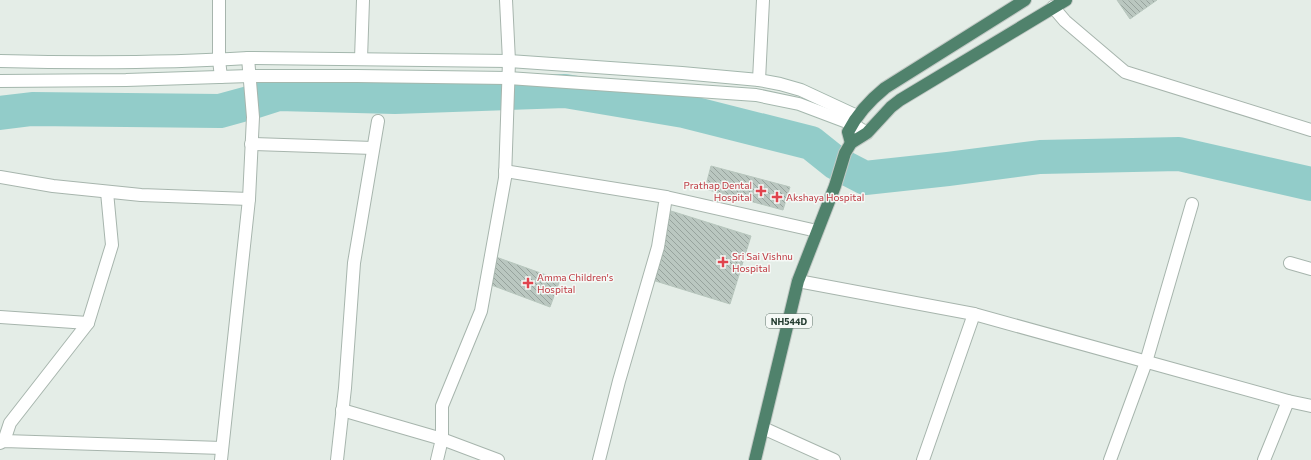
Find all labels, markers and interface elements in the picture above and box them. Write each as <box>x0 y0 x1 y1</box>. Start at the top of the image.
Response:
place label: Prathap Dental Hospital <box>683 179 752 203</box>
marker: Prathap Dental Hospital <box>755 185 767 197</box>
marker: Akshaya Hospital <box>771 191 783 203</box>
place label: Akshaya Hospital <box>786 191 864 203</box>
place label: Sri Sai Vishnu Hospital <box>732 250 793 274</box>
marker: Sri Sai Vishnu Hospital <box>717 256 729 268</box>
place label: Amma Children's Hospital <box>537 271 614 295</box>
marker: Amma Children's Hospital <box>522 277 534 289</box>
road number: NH544D <box>766 314 812 328</box>

